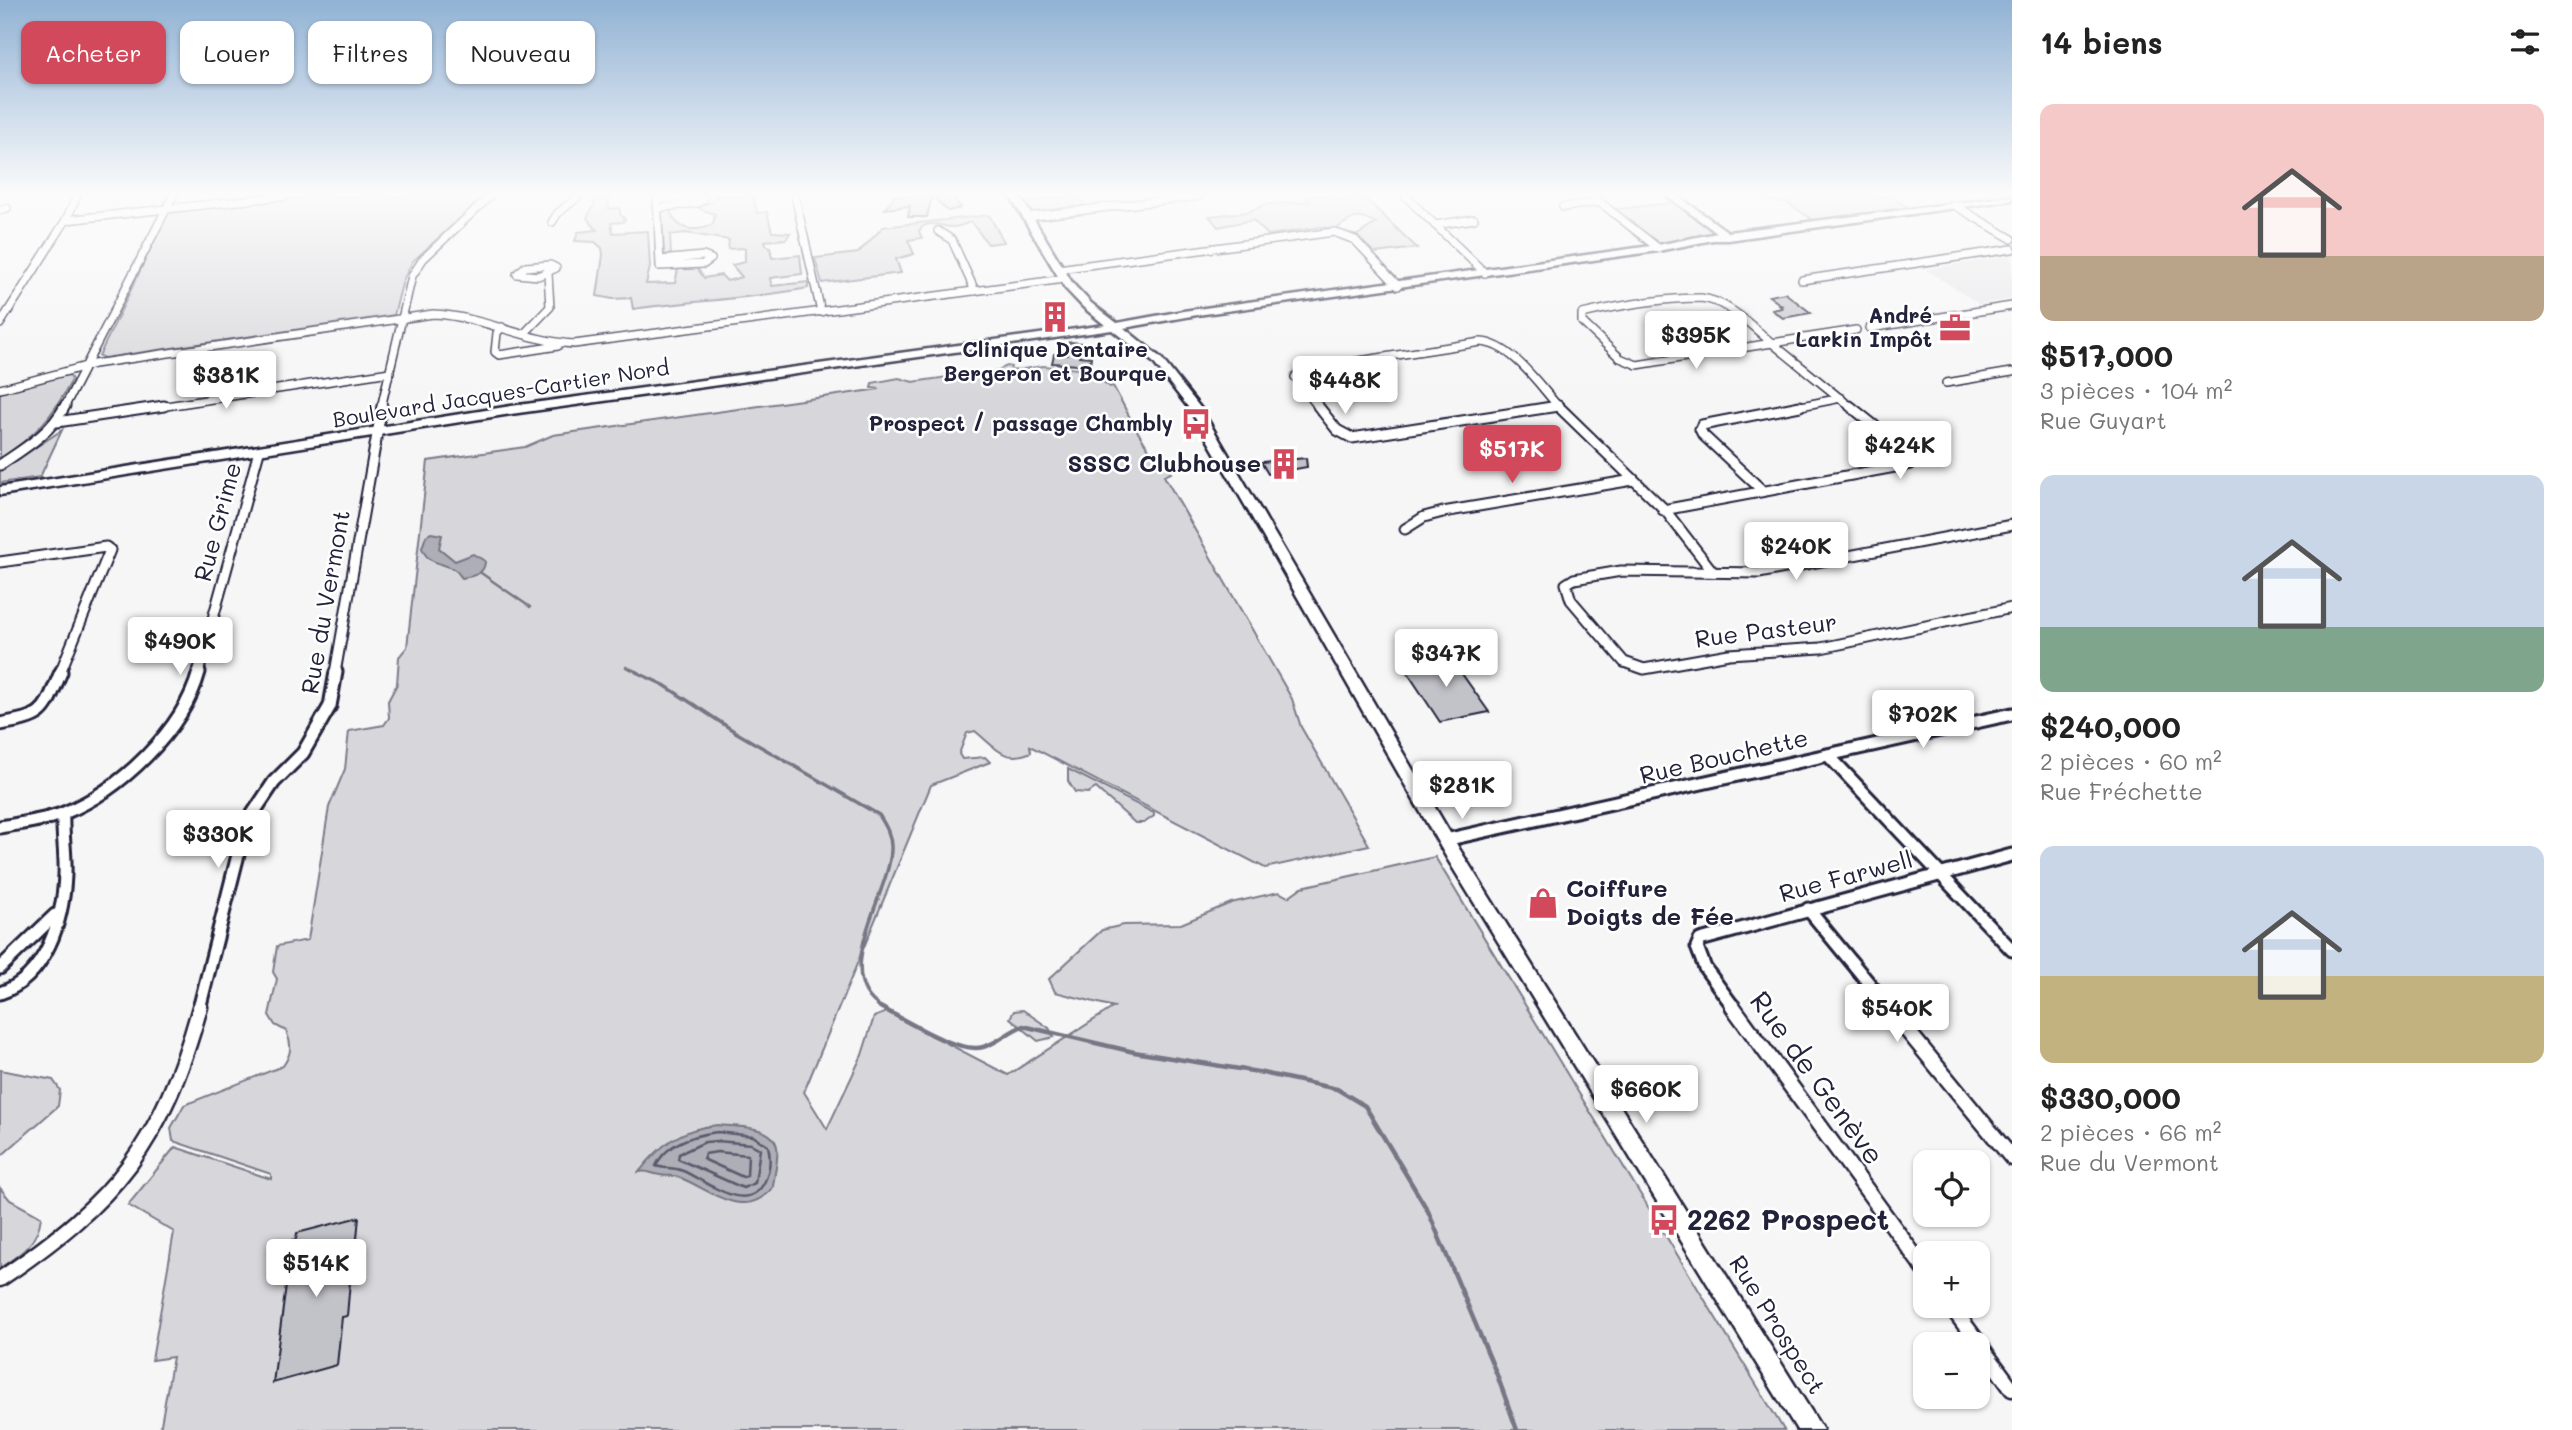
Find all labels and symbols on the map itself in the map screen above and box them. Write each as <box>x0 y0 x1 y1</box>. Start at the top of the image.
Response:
building icon: Clinique Dentaire Bergeron et Bourque <box>1038 300 1072 334</box>
place label: André Larkin Impôt <box>1795 301 1932 352</box>
office icon: André Larkin Impôt <box>1938 311 1972 345</box>
pin: $395K <box>1647 312 1745 371</box>
place label: Clinique Dentaire Bergeron et Bourque <box>943 335 1167 386</box>
pin: $381K <box>177 352 275 411</box>
street label: Boulevard Jacques-Cartier Nord <box>331 353 671 432</box>
pin: $448K <box>1296 356 1394 416</box>
bus stop icon: Prospect / passage Chambly <box>1179 407 1213 441</box>
place label: Prospect / passage Chambly <box>869 409 1173 437</box>
pin: $424K <box>1851 421 1949 481</box>
pin: $517K <box>1463 426 1561 485</box>
place label: SSSC Clubhouse <box>1068 447 1261 478</box>
building icon: SSSC Clubhouse <box>1267 447 1301 481</box>
street label: Rue Grime <box>186 459 247 585</box>
street label: Rue du Vermont <box>293 507 356 696</box>
pin: $240K <box>1747 522 1845 582</box>
street label: Rue Pasteur <box>1693 605 1839 654</box>
pin: $490K <box>131 618 229 677</box>
pin: $347K <box>1397 630 1495 689</box>
pin: $702K <box>1874 690 1972 750</box>
street label: Rue Bouchette <box>1636 721 1811 790</box>
pin: $281K <box>1413 762 1511 821</box>
pin: $330K <box>169 810 267 870</box>
street label: Rue Farwell <box>1775 843 1916 908</box>
place label: Coiffure Doigts de Fée <box>1566 872 1734 931</box>
shop icon: Coiffure Doigts de Fée <box>1526 886 1560 920</box>
street label: Rue de Genève <box>1743 984 1893 1171</box>
pin: $540K <box>1848 984 1946 1044</box>
pin: $660K <box>1597 1066 1695 1125</box>
place label: 2262 Prospect <box>1687 1201 1889 1237</box>
bus stop icon: 2262 Prospect <box>1647 1203 1681 1237</box>
pin: $514K <box>267 1240 365 1299</box>
street label: Rue Prospect <box>1723 1249 1833 1399</box>

